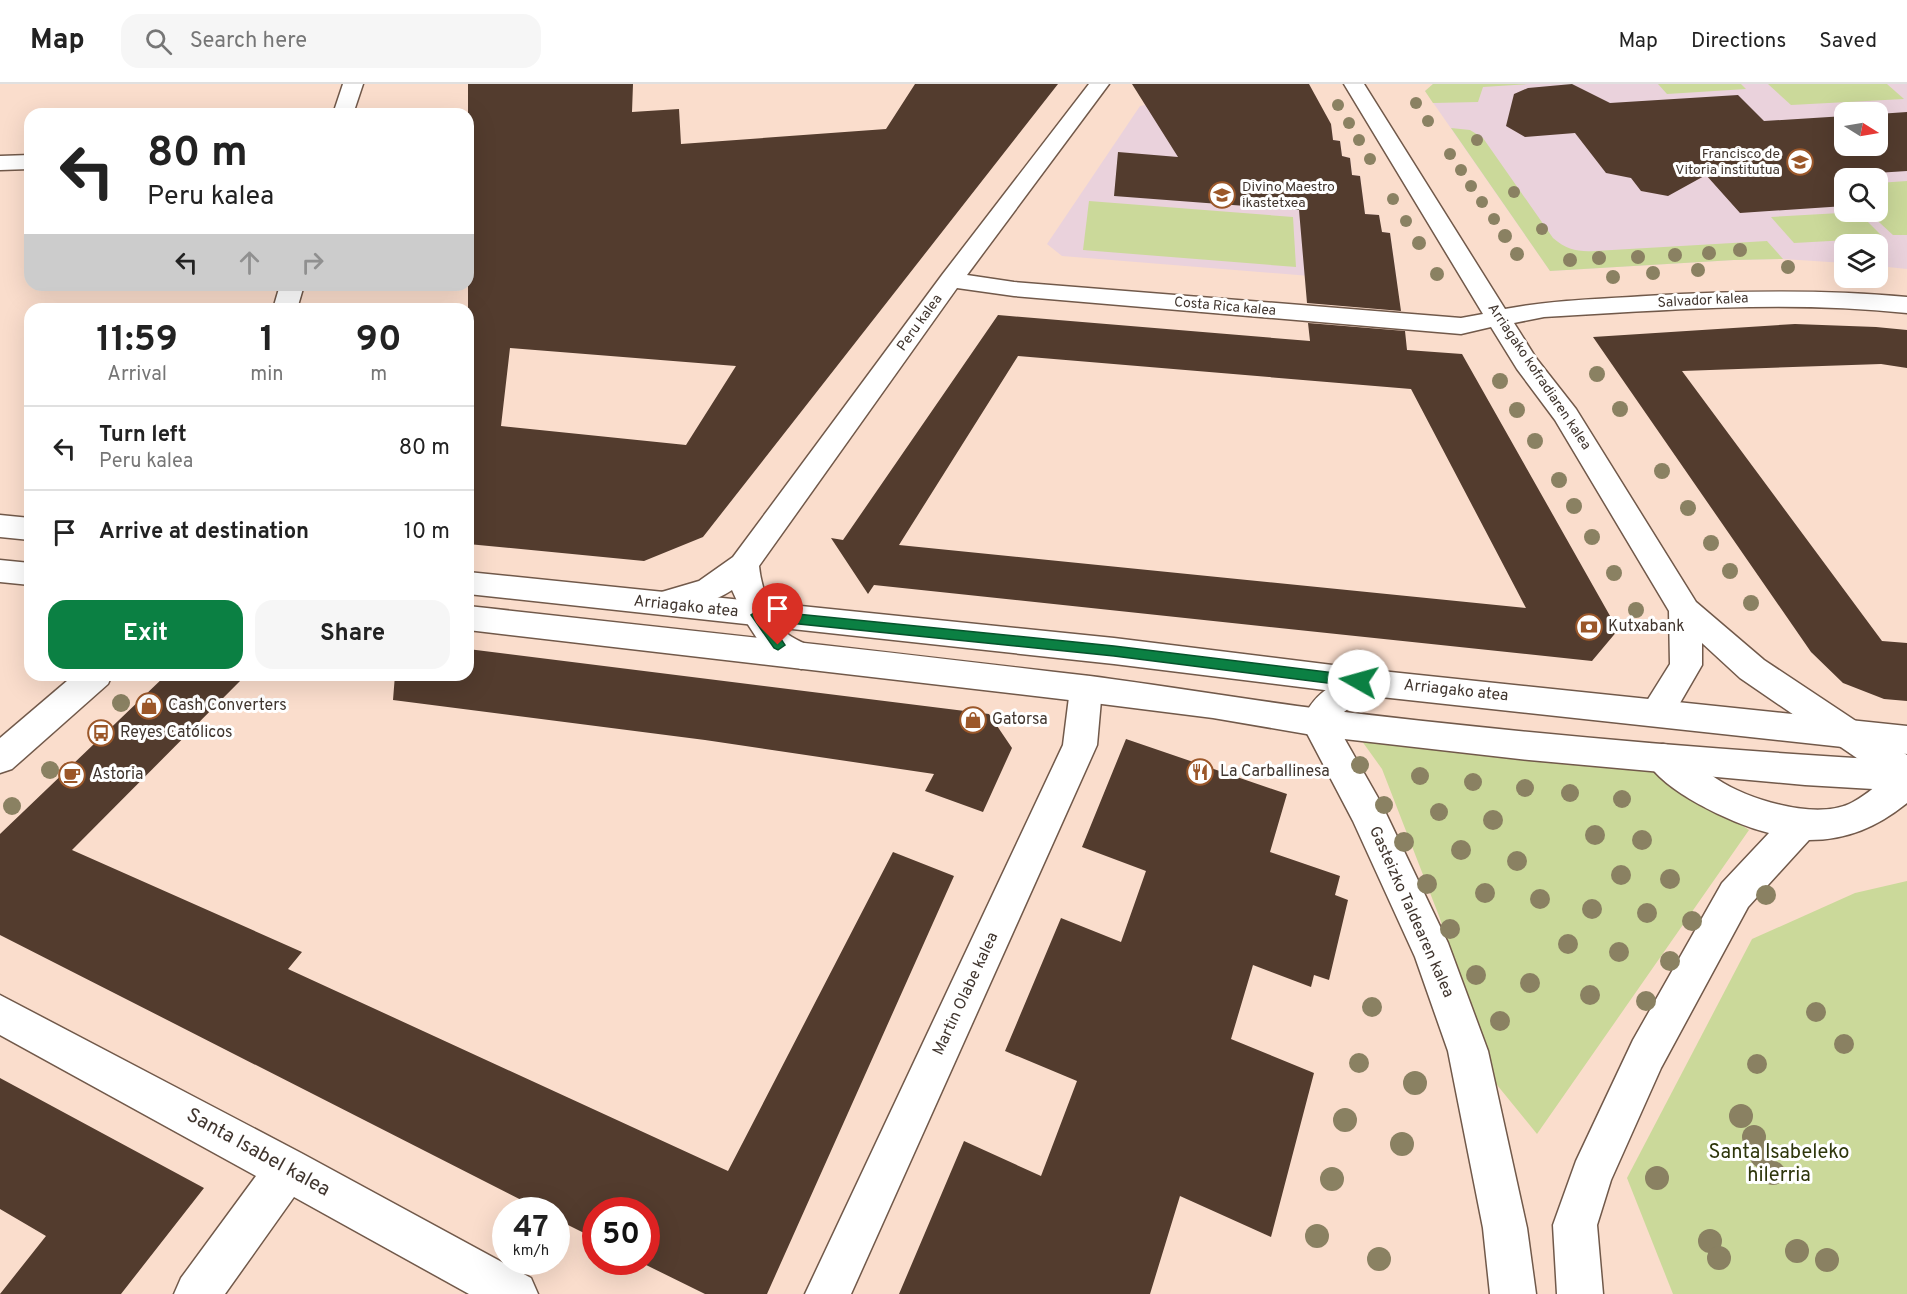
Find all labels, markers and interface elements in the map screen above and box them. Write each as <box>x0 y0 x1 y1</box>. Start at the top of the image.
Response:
search box <box>121 14 541 68</box>
text: Map <box>30 23 85 59</box>
icon: search <box>142 25 175 58</box>
text: Search here <box>190 28 307 55</box>
text: Map <box>1618 28 1658 55</box>
text: Directions <box>1691 28 1786 55</box>
text: Saved <box>1819 28 1877 55</box>
north arrow <box>1834 102 1888 156</box>
map controls <box>1834 102 1888 288</box>
text: 80 m <box>147 128 248 181</box>
icon: left <box>48 132 126 210</box>
place label: Francisco de Vitoria institutua <box>1675 146 1780 179</box>
school or university icon: Francisco de Vitoria institutua <box>1785 147 1815 177</box>
button: search <box>1834 168 1888 222</box>
place label: Divino Maestro ikastetxea <box>1242 179 1335 212</box>
text: Peru kalea <box>147 180 274 214</box>
school or university icon: Divino Maestro ikastetxea <box>1207 180 1237 210</box>
button: layers <box>1834 234 1888 288</box>
icon: left <box>170 246 203 279</box>
icon: ahead <box>233 246 266 279</box>
icon: right <box>296 246 329 279</box>
street label: Salvador kalea <box>1657 290 1749 312</box>
street label: Peru kalea <box>894 291 946 355</box>
street label: Costa Rica kalea <box>1173 294 1277 320</box>
street label: Arriagako kofradiaren kalea <box>1484 301 1594 453</box>
text: 11:59 <box>96 318 178 364</box>
text: 1 <box>260 318 274 364</box>
text: 90 <box>356 318 402 364</box>
text: Arrival <box>107 362 167 388</box>
text: min <box>250 362 284 388</box>
text: m <box>370 362 387 388</box>
text: Turn left <box>99 422 187 449</box>
icon: left <box>48 432 81 465</box>
text: 80 m <box>399 435 450 462</box>
text: Peru kalea <box>99 449 193 475</box>
icon: arrive <box>48 516 81 549</box>
text: Arrive at destination <box>99 519 309 546</box>
text: 10 m <box>404 519 450 546</box>
pin <box>752 583 803 645</box>
street label: Arriagako atea <box>633 592 739 622</box>
icon: arrive <box>761 592 794 625</box>
button: Exit <box>48 600 243 669</box>
button: Share <box>255 600 450 669</box>
bank icon: Kutxabank <box>1574 612 1604 642</box>
place label: Kutxabank <box>1608 617 1685 637</box>
position arrow <box>1327 649 1391 713</box>
street label: Arriagako atea <box>1403 676 1509 706</box>
shop icon: Cash Converters <box>134 691 164 721</box>
place label: Cash Converters <box>168 696 287 716</box>
shop icon: Gatorsa <box>958 705 988 735</box>
place label: Gatorsa <box>992 710 1048 730</box>
bus stop icon: Reyes Católicos <box>86 718 116 748</box>
place label: Reyes Católicos <box>120 723 233 743</box>
restaurant icon: La Carballinesa <box>1185 757 1215 787</box>
cafe icon: Astoria <box>57 760 87 790</box>
place label: La Carballinesa <box>1220 762 1330 782</box>
place label: Astoria <box>92 765 144 785</box>
street label: Gasteizko Taldearen kalea <box>1364 823 1458 1001</box>
street label: Martin Olabe kalea <box>929 929 1003 1059</box>
street label: Santa Isabel kalea <box>181 1103 335 1203</box>
park label: Santa Isabeleko hilerria <box>1709 1140 1849 1189</box>
speed limit sign: 50 <box>582 1197 660 1275</box>
text: 47 <box>513 1210 549 1247</box>
text: km/h <box>513 1242 549 1261</box>

